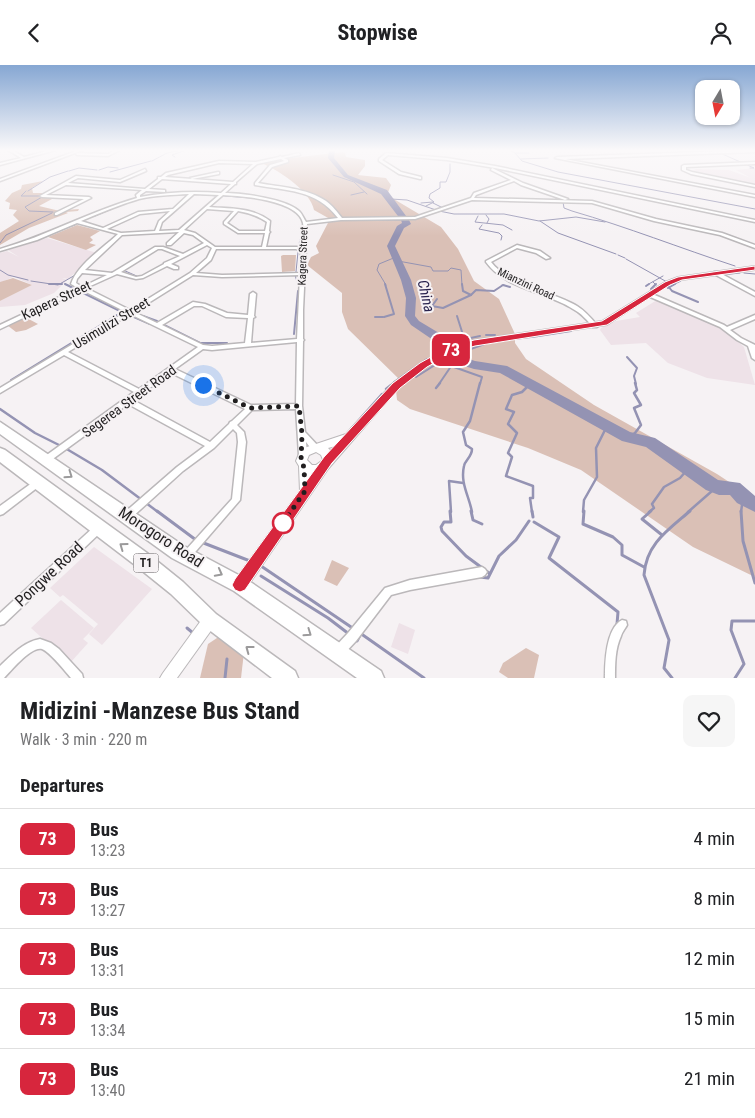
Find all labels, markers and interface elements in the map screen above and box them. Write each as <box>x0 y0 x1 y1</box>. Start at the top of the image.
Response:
icon: back <box>20 19 48 47</box>
icon: person <box>707 19 735 47</box>
text: Stopwise <box>337 20 418 45</box>
north arrow <box>695 80 740 125</box>
map controls <box>695 80 740 125</box>
street label: Kagera Street <box>295 227 311 285</box>
street label: Mianzini Road <box>495 265 557 303</box>
street label: Kapera Street <box>19 277 93 323</box>
water label: China <box>414 278 438 314</box>
street label: Usimulizi Street <box>70 294 152 352</box>
line badge: 73 <box>428 334 474 366</box>
text: 73 <box>442 339 460 360</box>
street label: Segerea Street Road <box>79 362 179 440</box>
your location <box>191 373 216 398</box>
one-way arrow <box>63 469 72 478</box>
street label: Morogoro Road <box>115 503 207 571</box>
unlabelled marker <box>272 512 294 534</box>
street label: Pongwe Road <box>11 538 87 610</box>
one-way arrow <box>119 543 129 552</box>
road number: T1 <box>134 553 158 573</box>
one-way arrow <box>213 567 222 577</box>
one-way arrow <box>303 627 312 636</box>
one-way arrow <box>245 646 255 655</box>
button: heart <box>683 695 735 747</box>
text: Midizini -Manzese Bus Stand <box>20 697 300 725</box>
text: Walk · 3 min · 220 m <box>20 730 147 749</box>
text: Departures <box>20 774 104 797</box>
text: Bus <box>90 818 119 841</box>
text: 4 min <box>693 827 735 850</box>
text: 73 <box>38 828 57 849</box>
text: 13:23 <box>90 841 125 860</box>
text: Bus <box>90 878 119 901</box>
text: 8 min <box>693 887 735 910</box>
text: 73 <box>38 888 57 909</box>
text: 13:27 <box>90 901 125 920</box>
text: Bus <box>90 938 119 961</box>
text: 12 min <box>684 947 735 970</box>
text: 73 <box>38 948 57 969</box>
text: 13:31 <box>90 961 125 980</box>
text: Bus <box>90 998 119 1021</box>
text: 15 min <box>684 1007 735 1030</box>
text: 73 <box>38 1008 57 1029</box>
text: 13:34 <box>90 1021 125 1040</box>
text: Bus <box>90 1058 119 1081</box>
text: 21 min <box>684 1067 735 1090</box>
text: 73 <box>38 1068 57 1089</box>
text: 13:40 <box>90 1081 125 1100</box>

